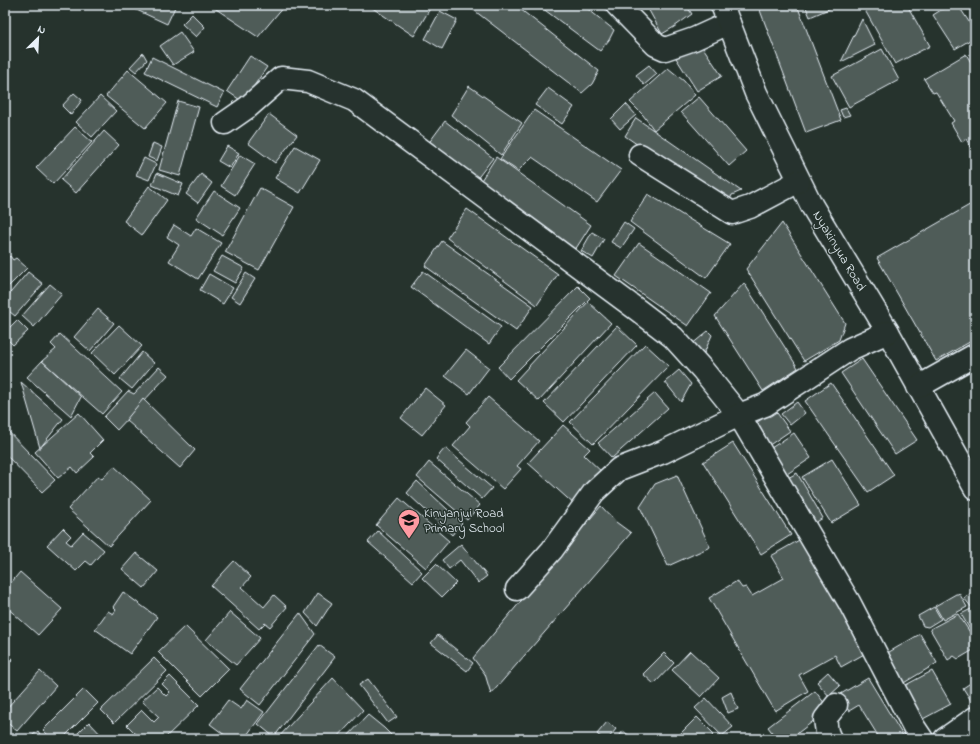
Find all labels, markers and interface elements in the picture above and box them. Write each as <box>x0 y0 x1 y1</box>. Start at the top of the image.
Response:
north arrow <box>18 18 58 58</box>
text: N <box>35 21 48 39</box>
street label: Nyakinyua Road <box>807 207 871 296</box>
place label: Kinyanjui Road Primary School <box>424 504 504 539</box>
school or university icon: Kinyanjui Road Primary School <box>396 507 422 540</box>

